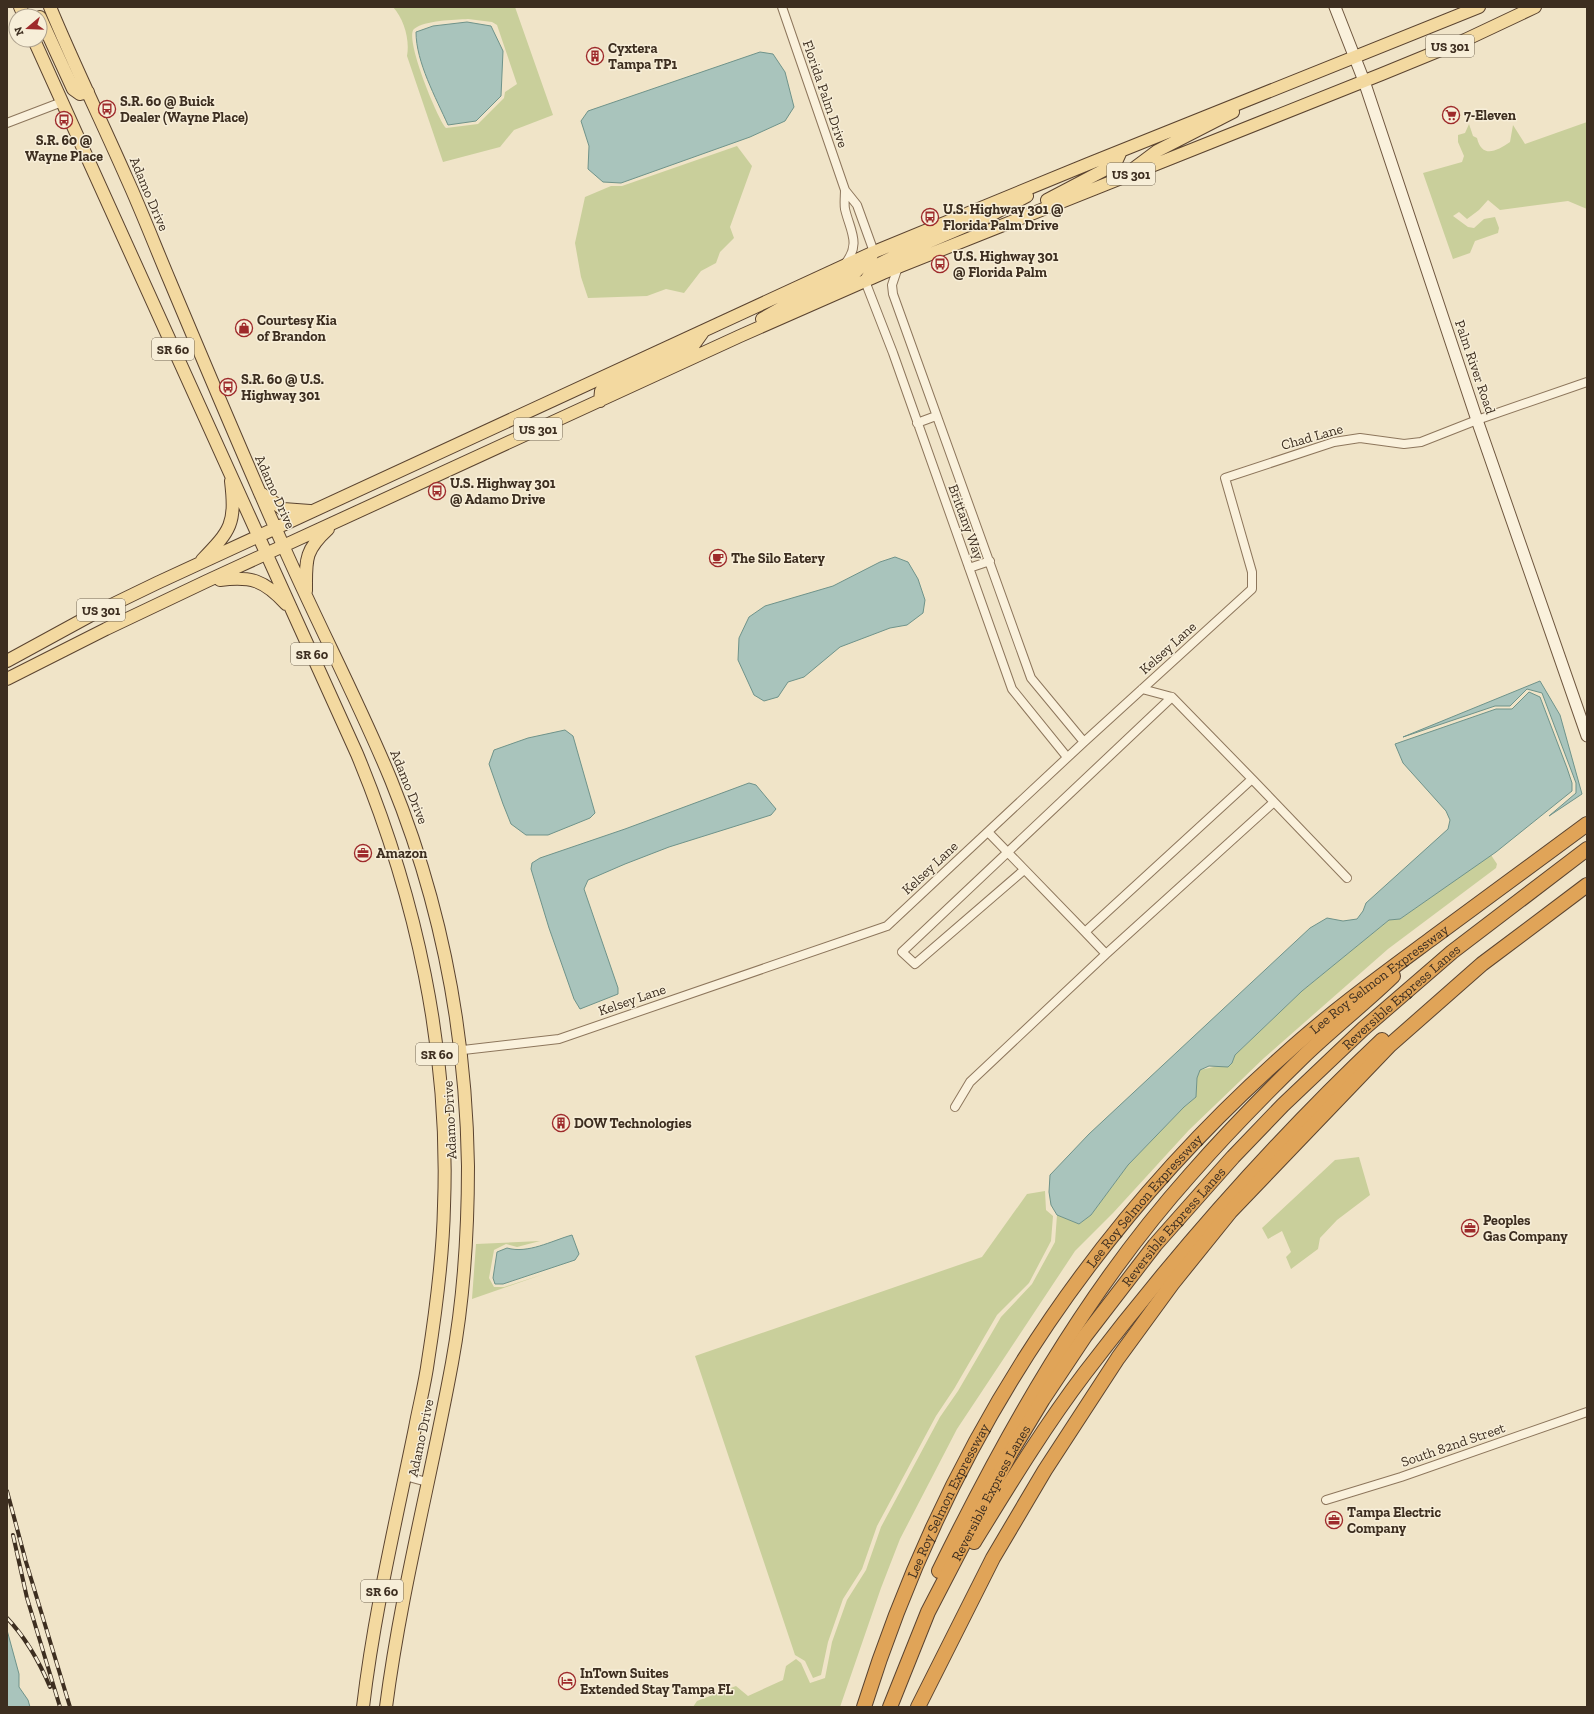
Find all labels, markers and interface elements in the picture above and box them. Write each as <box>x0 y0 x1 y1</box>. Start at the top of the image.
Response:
north arrow <box>8 8 48 48</box>
text: N <box>11 24 27 37</box>
road number: US 301 <box>1426 35 1474 57</box>
street label: Florida Palm Drive <box>799 38 852 150</box>
place label: Cyxtera Tampa TP1 <box>608 40 677 73</box>
building icon: Cyxtera Tampa TP1 <box>585 46 605 66</box>
place label: S.R. 60 @ Buick Dealer (Wayne Place) <box>120 93 248 126</box>
bus stop icon: S.R. 60 @ Buick Dealer (Wayne Place) <box>97 99 117 119</box>
supermarket icon: 7-Eleven <box>1441 105 1461 125</box>
place label: 7-Eleven <box>1464 107 1517 124</box>
bus stop icon: S.R. 60 @ Wayne Place <box>54 110 74 130</box>
place label: S.R. 60 @ Wayne Place <box>25 132 103 165</box>
street label: Adamo Drive <box>126 154 172 234</box>
road number: US 301 <box>1107 163 1155 185</box>
place label: U.S. Highway 301 @ Florida Palm Drive <box>943 201 1064 234</box>
bus stop icon: U.S. Highway 301 @ Florida Palm Drive <box>920 207 940 227</box>
place label: U.S. Highway 301 @ Florida Palm <box>953 248 1059 281</box>
bus stop icon: U.S. Highway 301 @ Florida Palm <box>930 254 950 274</box>
place label: Courtesy Kia of Brandon <box>257 312 337 345</box>
shop icon: Courtesy Kia of Brandon <box>234 318 254 338</box>
street label: Palm River Road <box>1451 318 1499 417</box>
road number: SR 60 <box>152 338 194 360</box>
place label: S.R. 60 @ U.S. Highway 301 <box>241 371 324 404</box>
bus stop icon: S.R. 60 @ U.S. Highway 301 <box>218 377 238 397</box>
road number: US 301 <box>514 418 562 440</box>
street label: Chad Lane <box>1279 420 1345 454</box>
street label: Adamo Drive <box>251 453 299 532</box>
place label: U.S. Highway 301 @ Adamo Drive <box>450 475 556 508</box>
bus stop icon: U.S. Highway 301 @ Adamo Drive <box>427 481 447 501</box>
street label: Brittany Way <box>945 482 988 563</box>
cafe icon: The Silo Eatery <box>708 548 728 568</box>
place label: The Silo Eatery <box>731 550 825 567</box>
road number: US 301 <box>77 599 125 621</box>
street label: Kelsey Lane <box>1136 618 1200 678</box>
road number: SR 60 <box>291 643 333 665</box>
street label: Adamo Drive <box>386 747 432 827</box>
street label: Kelsey Lane <box>898 837 962 898</box>
office icon: Amazon <box>353 843 373 863</box>
place label: Amazon <box>376 845 428 862</box>
street label: Lee Roy Selmon Expressway <box>1306 920 1452 1037</box>
street label: Reversible Express Lanes <box>1338 940 1464 1053</box>
street label: Kelsey Lane <box>596 980 668 1020</box>
road number: SR 60 <box>416 1043 458 1065</box>
street label: Adamo Drive <box>439 1080 461 1160</box>
building icon: DOW Technologies <box>551 1113 571 1133</box>
place label: DOW Technologies <box>574 1115 692 1132</box>
street label: Lee Roy Selmon Expressway <box>1083 1130 1206 1271</box>
street label: Reversible Express Lanes <box>1118 1163 1229 1290</box>
place label: Peoples Gas Company <box>1483 1212 1568 1245</box>
office icon: Peoples Gas Company <box>1460 1218 1480 1238</box>
street label: Adamo Drive <box>404 1397 438 1478</box>
street label: South 82nd Street <box>1399 1419 1508 1471</box>
street label: Lee Roy Selmon Expressway <box>903 1420 993 1581</box>
street label: Reversible Express Lanes <box>948 1422 1034 1564</box>
place label: Tampa Electric Company <box>1347 1504 1442 1537</box>
office icon: Tampa Electric Company <box>1324 1510 1344 1530</box>
road number: SR 60 <box>361 1580 403 1602</box>
place label: InTown Suites Extended Stay Tampa FL <box>580 1665 734 1698</box>
hotel icon: InTown Suites Extended Stay Tampa FL <box>557 1671 577 1691</box>

